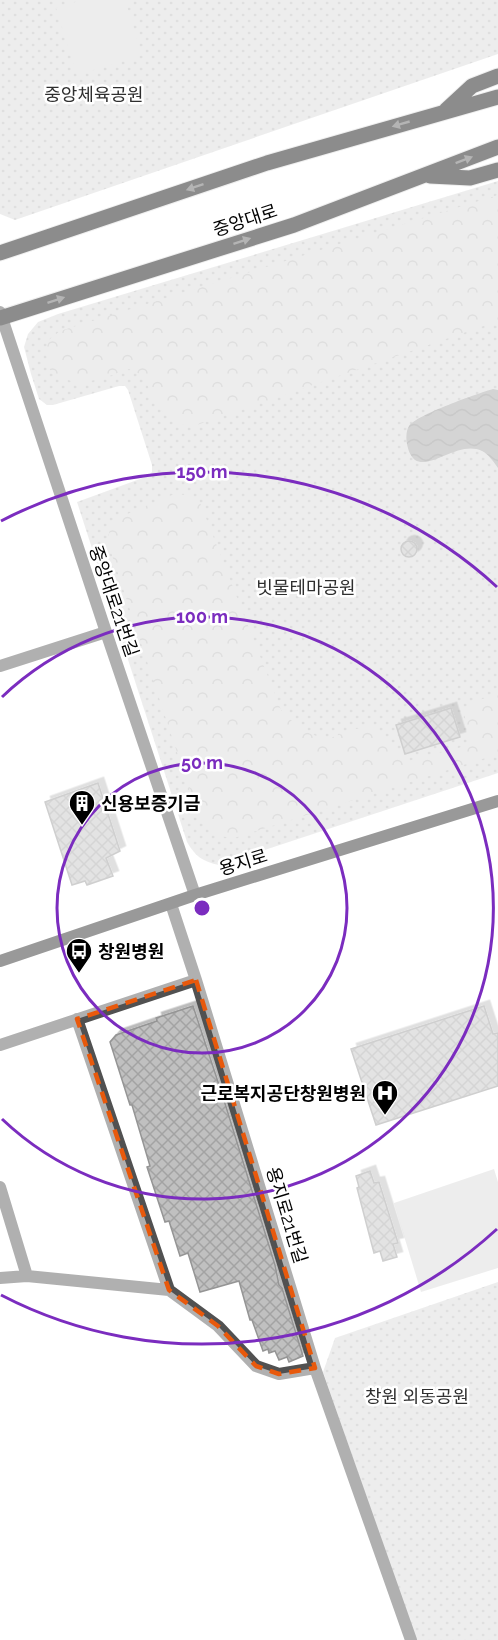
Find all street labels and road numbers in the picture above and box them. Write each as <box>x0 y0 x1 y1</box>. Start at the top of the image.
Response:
street label: 중앙대로 <box>210 200 280 240</box>
street label: 중앙대로21번길 <box>85 543 143 659</box>
street label: 용지로 <box>216 845 270 879</box>
street label: 용지로21번길 <box>262 1164 312 1266</box>

